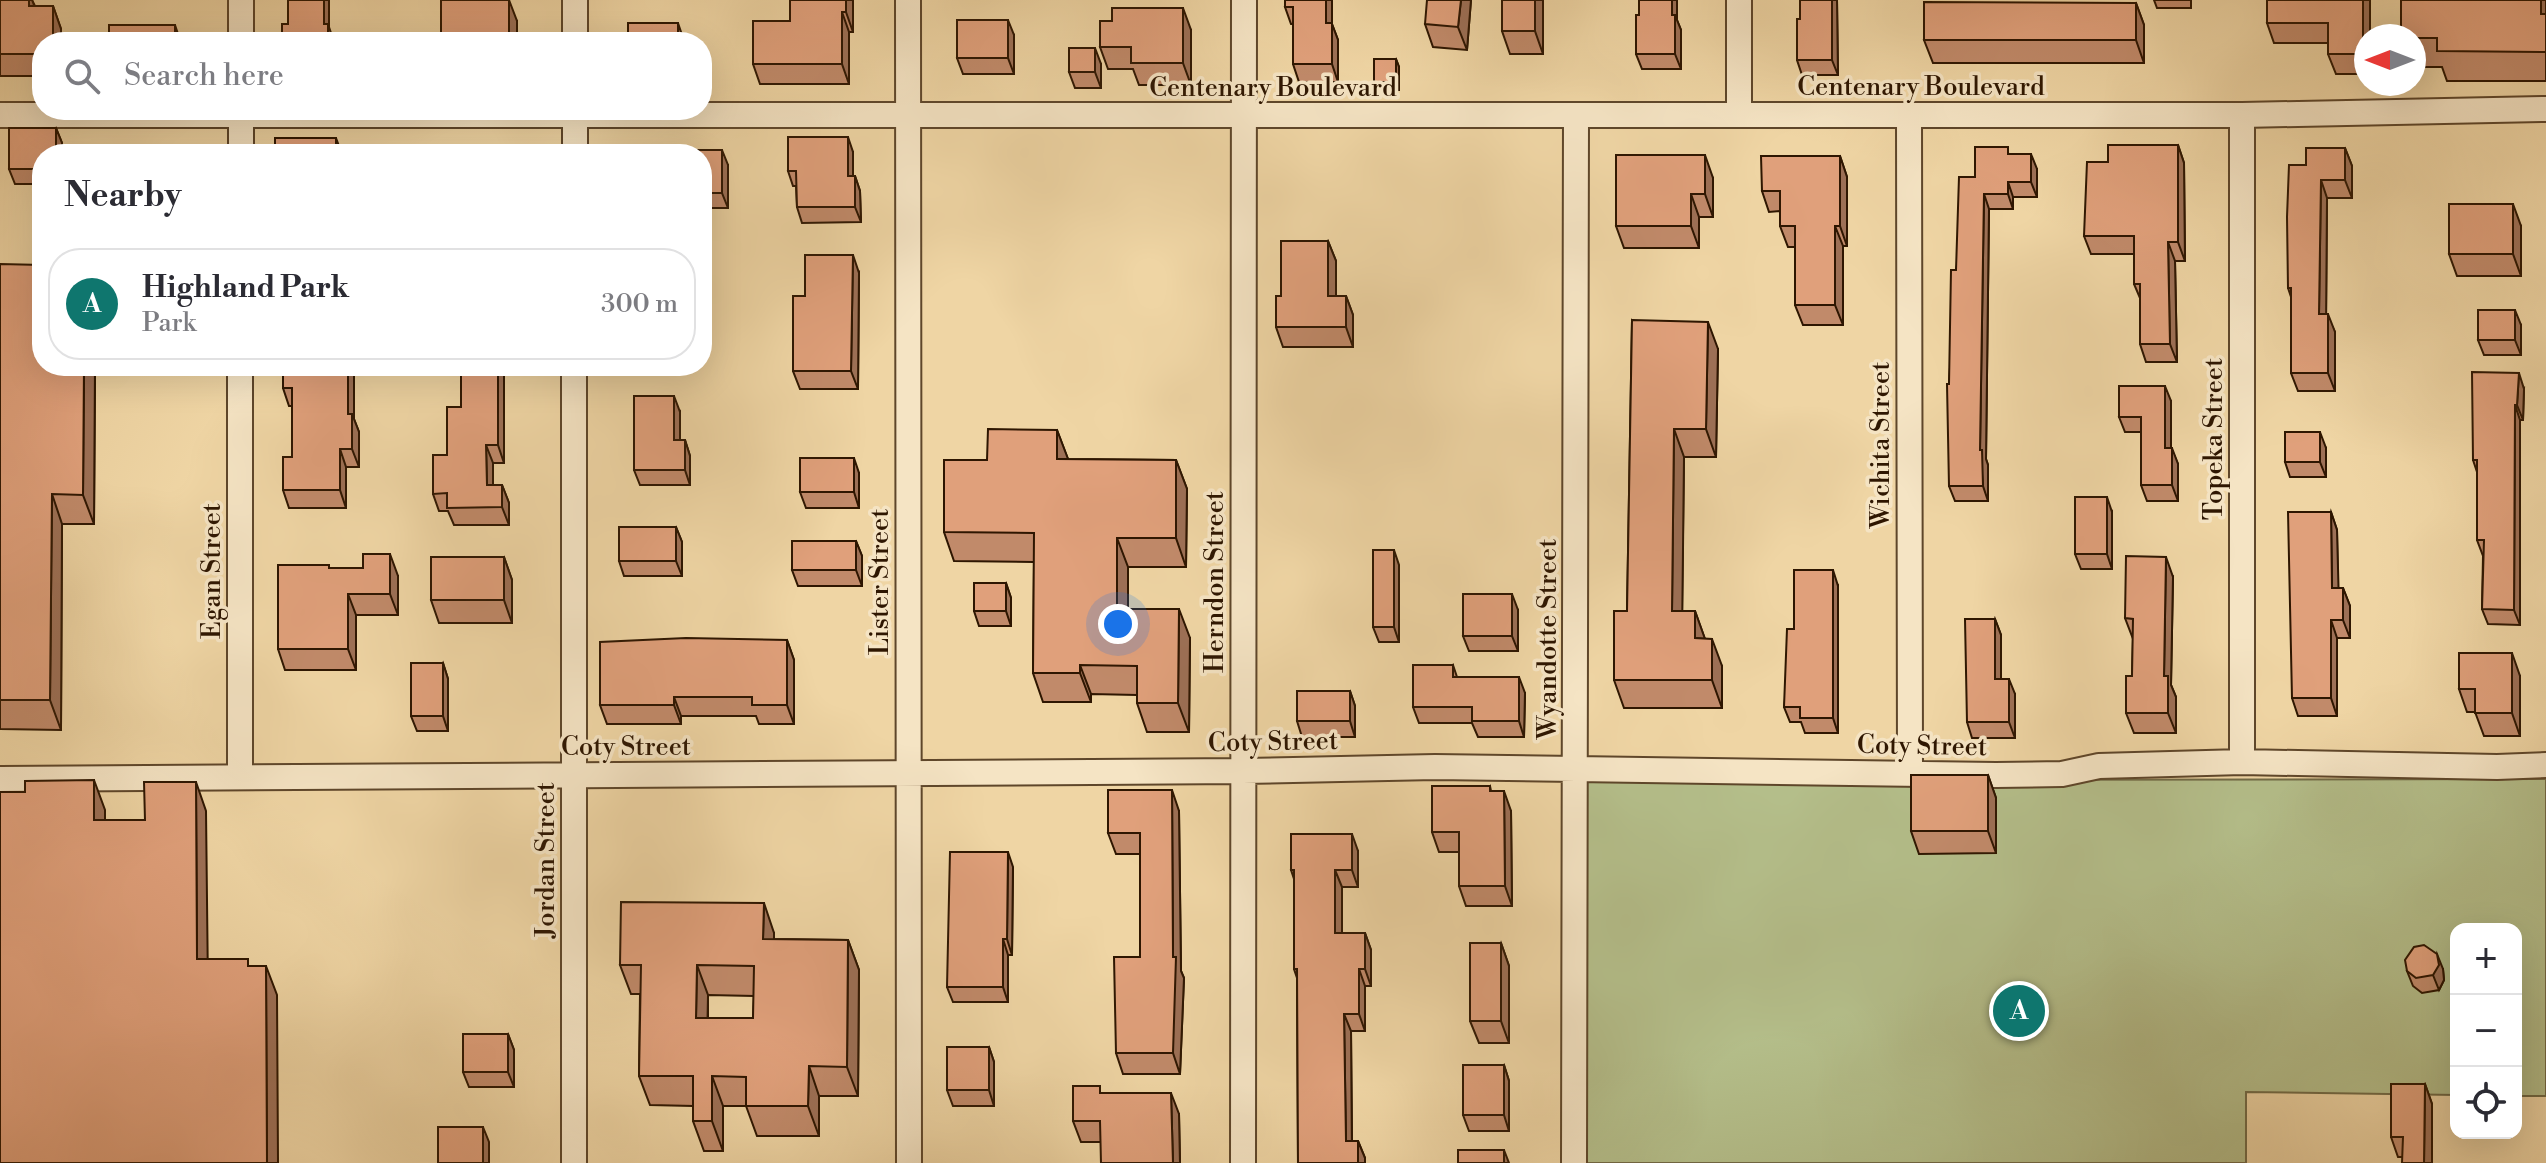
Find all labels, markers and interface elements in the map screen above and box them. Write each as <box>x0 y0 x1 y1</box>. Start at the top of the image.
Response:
north arrow <box>2354 24 2426 96</box>
search box <box>32 32 712 120</box>
icon: search <box>60 54 104 98</box>
text: Search here <box>124 57 284 95</box>
street label: Centenary Boulevard <box>1797 71 2045 103</box>
street label: Centenary Boulevard <box>1149 72 1397 104</box>
text: Nearby <box>64 175 182 217</box>
text: Highland Park <box>142 269 349 307</box>
text: A <box>83 288 101 320</box>
text: 300 m <box>601 288 678 320</box>
text: Park <box>142 307 196 339</box>
street label: Topeka Street <box>2198 358 2230 520</box>
street label: Wichita Street <box>1865 362 1897 529</box>
street label: Herndon Street <box>1199 491 1231 673</box>
street label: Egan Street <box>196 503 228 639</box>
street label: Lister Street <box>864 509 896 655</box>
street label: Wyandotte Street <box>1532 539 1564 740</box>
your location <box>1098 604 1138 644</box>
street label: Coty Street <box>1208 725 1338 759</box>
street label: Coty Street <box>1857 729 1987 763</box>
street label: Coty Street <box>561 731 691 763</box>
street label: Jordan Street <box>530 782 562 939</box>
map controls <box>2450 923 2522 1139</box>
button: + <box>2450 923 2522 995</box>
pin: A <box>1993 981 2045 1041</box>
button: − <box>2450 995 2522 1067</box>
button: locate <box>2450 1067 2522 1139</box>

